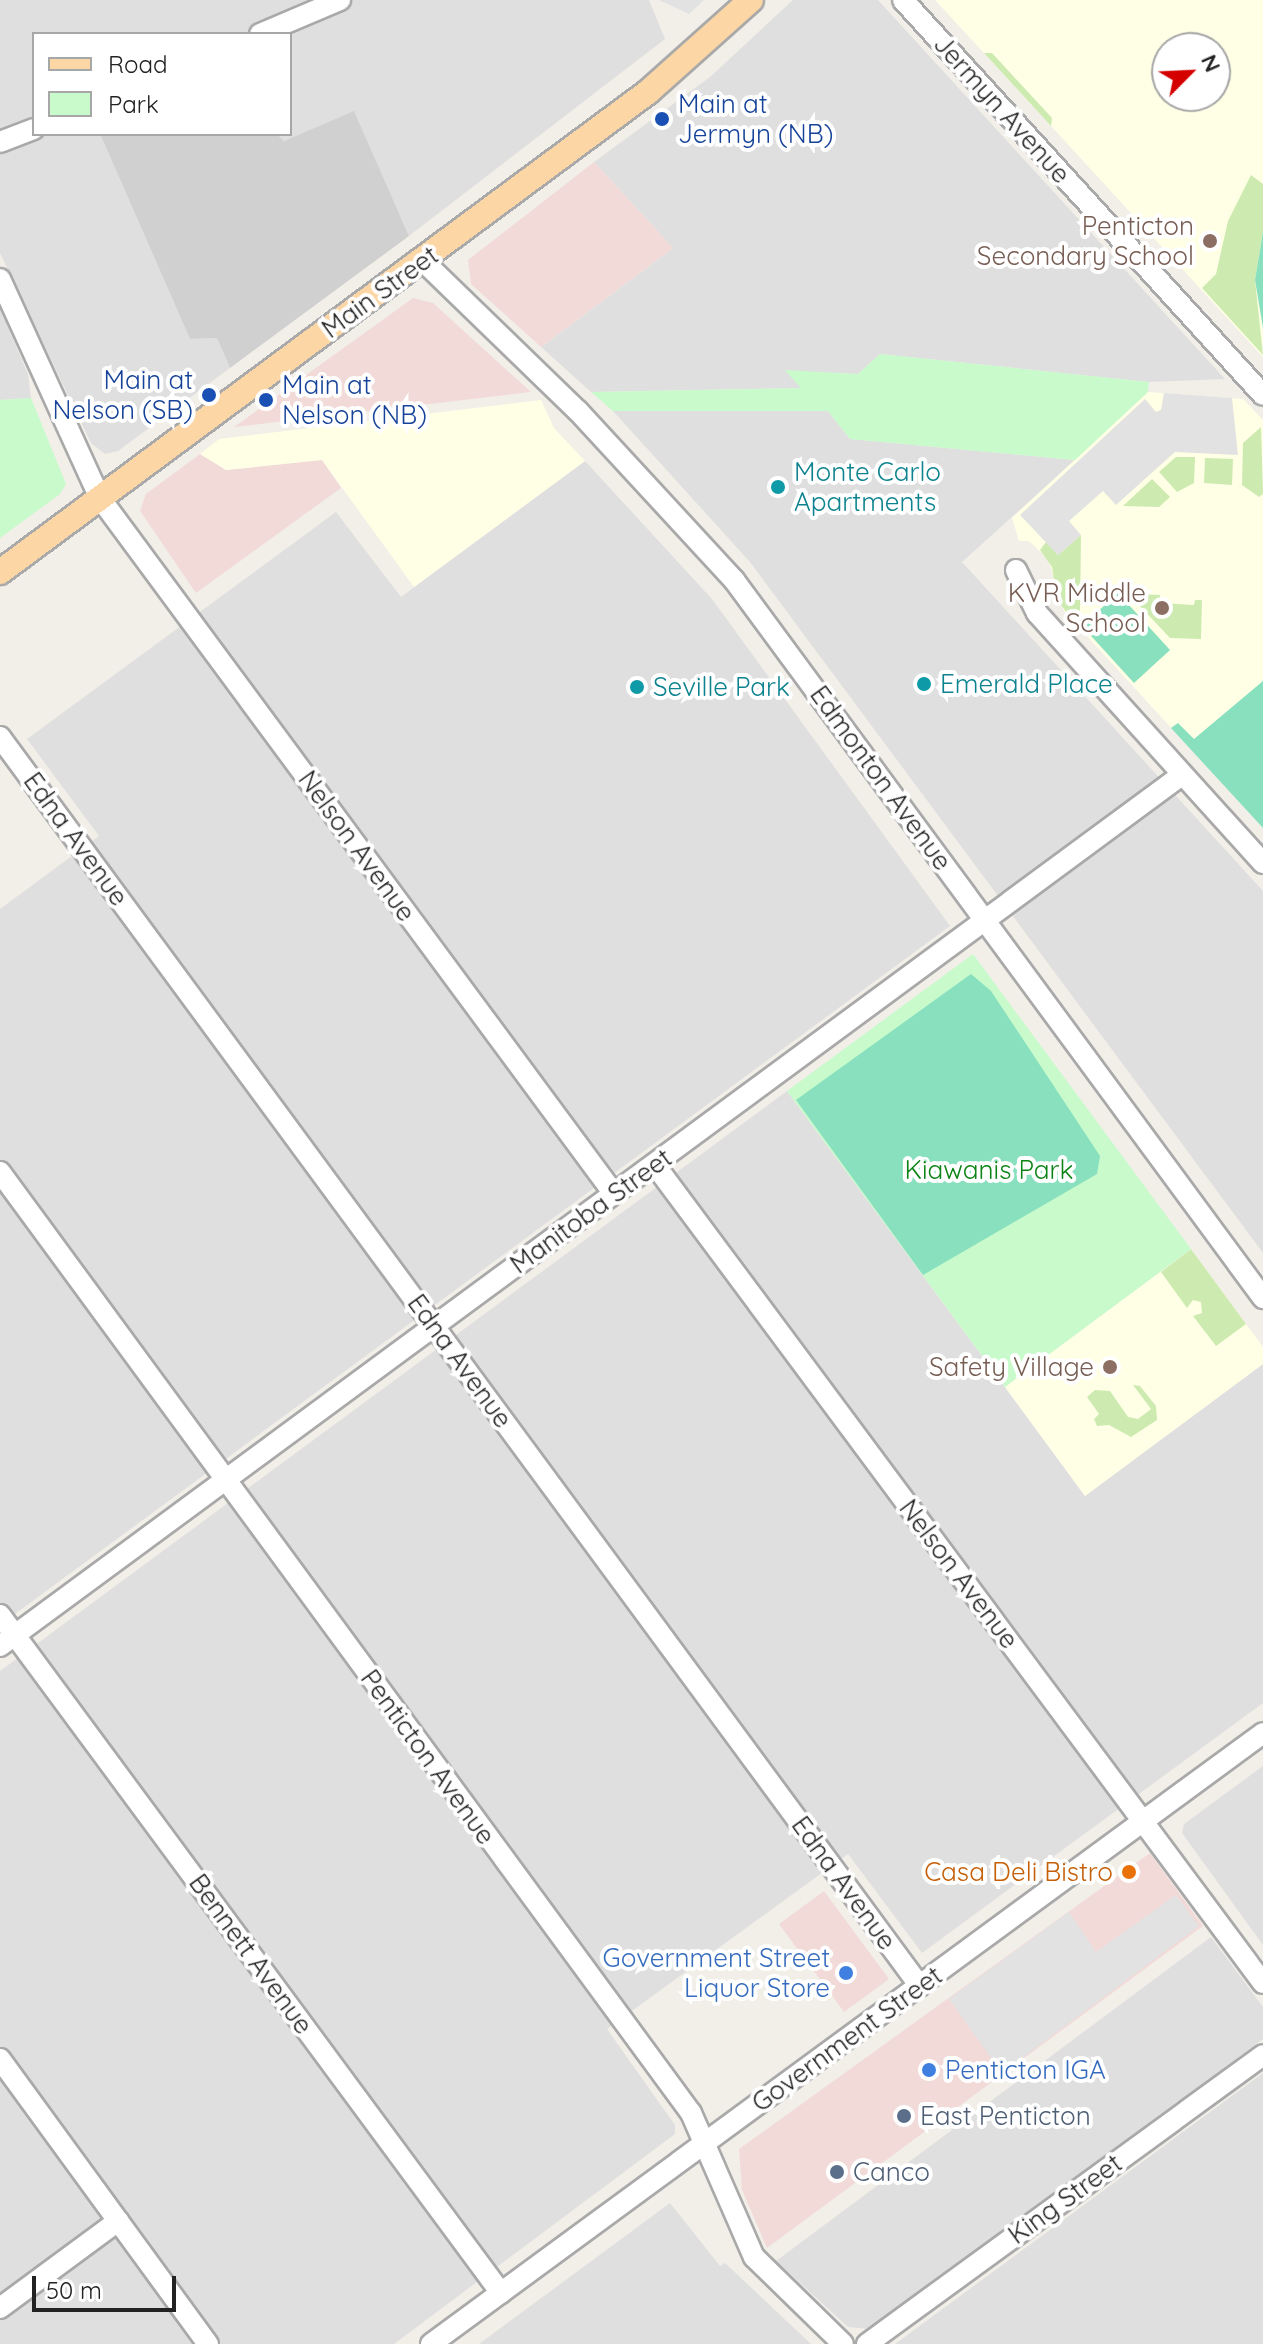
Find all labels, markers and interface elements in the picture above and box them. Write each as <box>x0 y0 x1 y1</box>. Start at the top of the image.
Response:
street label: Jermyn Avenue <box>927 28 1077 190</box>
legend <box>32 32 292 136</box>
north arrow <box>1151 32 1231 112</box>
text: Road <box>108 49 168 79</box>
text: N <box>1195 50 1227 76</box>
place label: Main at Jermyn (NB) <box>678 88 833 150</box>
text: Park <box>108 89 159 119</box>
marker: Main at Jermyn (NB) <box>653 110 671 128</box>
place label: Penticton Secondary School <box>977 210 1194 272</box>
marker: Penticton Secondary School <box>1201 232 1219 250</box>
street label: Main Street <box>316 239 444 345</box>
place label: Main at Nelson (SB) <box>52 364 193 426</box>
place label: Main at Nelson (NB) <box>282 369 427 430</box>
marker: Main at Nelson (SB) <box>200 386 218 404</box>
marker: Main at Nelson (NB) <box>257 391 275 409</box>
place label: Monte Carlo Apartments <box>794 456 941 518</box>
marker: Monte Carlo Apartments <box>769 478 787 496</box>
place label: KVR Middle School <box>1008 577 1146 638</box>
marker: KVR Middle School <box>1153 599 1171 617</box>
place label: Emerald Place <box>940 668 1113 700</box>
place label: Seville Park <box>653 671 790 703</box>
marker: Emerald Place <box>915 675 933 693</box>
marker: Seville Park <box>628 678 646 696</box>
street label: Edmonton Avenue <box>804 680 958 876</box>
street label: Nelson Avenue <box>292 765 422 927</box>
street label: Edna Avenue <box>17 766 135 912</box>
street label: Manitoba Street <box>504 1142 678 1280</box>
park label: Kiawanis Park <box>904 1154 1074 1186</box>
street label: Edna Avenue <box>401 1288 519 1434</box>
place label: Safety Village <box>929 1351 1094 1383</box>
marker: Safety Village <box>1101 1358 1119 1376</box>
street label: Nelson Avenue <box>893 1493 1025 1655</box>
street label: Penticton Avenue <box>354 1664 502 1850</box>
street label: Edna Avenue <box>785 1810 903 1956</box>
place label: Casa Deli Bistro <box>924 1856 1113 1888</box>
marker: Casa Deli Bistro <box>1120 1863 1138 1881</box>
street label: Bennett Avenue <box>183 1868 319 2040</box>
place label: Government Street Liquor Store <box>603 1942 830 2004</box>
street label: Government Street <box>746 1960 948 2118</box>
marker: Government Street Liquor Store <box>837 1964 855 1982</box>
place label: Penticton IGA <box>945 2054 1106 2086</box>
marker: Penticton IGA <box>920 2061 938 2079</box>
place label: East Penticton <box>920 2100 1091 2132</box>
marker: East Penticton <box>895 2107 913 2125</box>
street label: King Street <box>1002 2147 1128 2251</box>
place label: Canco <box>853 2156 930 2188</box>
marker: Canco <box>828 2163 846 2181</box>
scale bar <box>36 2260 180 2310</box>
text: 50 m <box>46 2275 102 2305</box>

